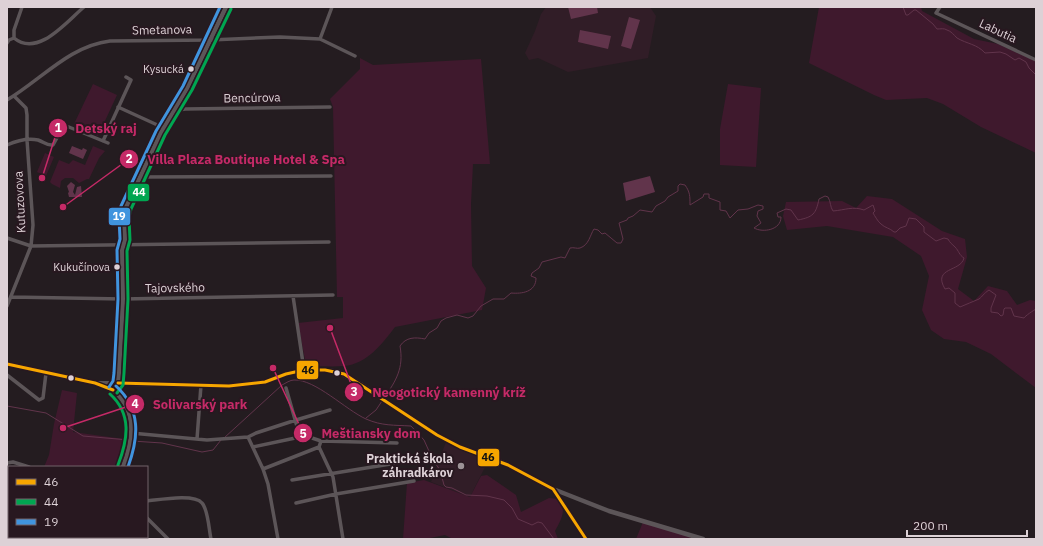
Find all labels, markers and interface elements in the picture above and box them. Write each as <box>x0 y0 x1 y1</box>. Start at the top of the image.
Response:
street label: Labutia <box>977 15 1020 46</box>
street label: Smetanova <box>132 21 193 38</box>
place label: Kysucká <box>143 62 184 76</box>
marker: Kysucká <box>186 64 196 74</box>
street label: Bencúrova <box>223 89 281 105</box>
callout: Detský raj <box>48 115 145 140</box>
text: 1 <box>54 120 62 135</box>
text: Detský raj <box>75 120 137 137</box>
callout: Villa Plaza Boutique Hotel & Spa <box>119 147 352 172</box>
text: 2 <box>125 151 133 166</box>
text: Villa Plaza Boutique Hotel & Spa <box>147 151 345 168</box>
street label: Kutuzovova <box>10 170 29 233</box>
line badge: 44 <box>127 183 150 202</box>
text: 44 <box>132 185 146 199</box>
line badge: 19 <box>108 207 131 226</box>
text: 19 <box>112 209 126 223</box>
place label: Kukučínova <box>53 260 110 274</box>
marker: Kukučínova <box>112 262 122 272</box>
street label: Tajovského <box>145 279 205 296</box>
line badge: 46 <box>296 360 319 380</box>
text: 46 <box>301 363 315 377</box>
unlabelled marker <box>332 368 342 378</box>
unlabelled marker <box>66 373 76 383</box>
callout: Neogotický kamenný kríž <box>344 379 534 404</box>
text: 3 <box>350 384 358 399</box>
text: Neogotický kamenný kríž <box>372 384 526 401</box>
callout: Solivarský park <box>125 392 255 417</box>
text: 4 <box>131 396 139 411</box>
text: Solivarský park <box>153 396 248 413</box>
callout: Meštiansky dom <box>293 421 428 446</box>
text: Meštiansky dom <box>321 425 421 442</box>
text: 5 <box>299 426 307 441</box>
line badge: 46 <box>477 448 500 467</box>
text: 46 <box>481 450 495 464</box>
place label: Praktická škola záhradkárov <box>366 451 454 480</box>
marker: Praktická škola záhradkárov <box>456 461 466 471</box>
legend <box>8 466 148 538</box>
text: 46 <box>44 474 58 489</box>
text: 44 <box>44 494 58 509</box>
scale bar <box>907 512 1027 538</box>
text: 19 <box>44 514 58 529</box>
text: 200 m <box>913 518 948 533</box>

